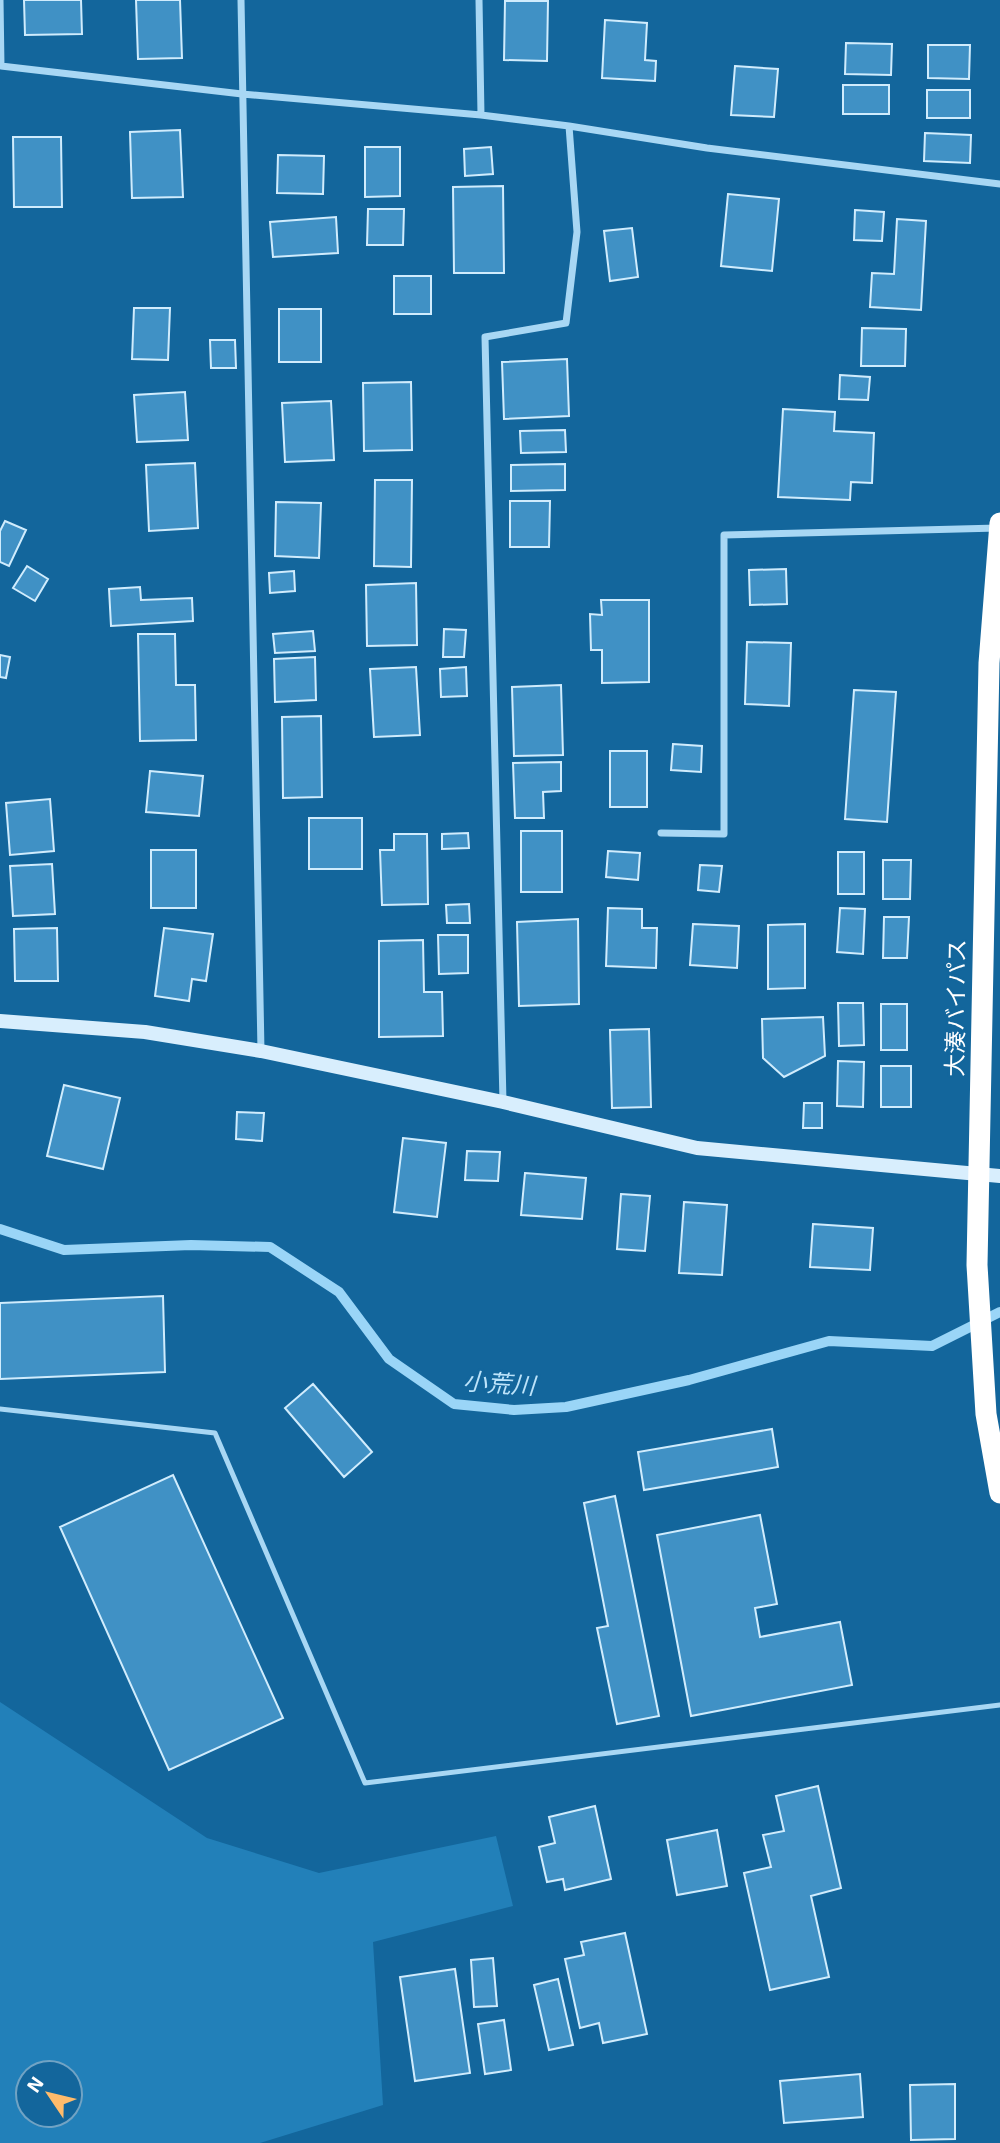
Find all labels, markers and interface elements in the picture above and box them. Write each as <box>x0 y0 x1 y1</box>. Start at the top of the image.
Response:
street label: 大湊バイパス <box>940 939 970 1077</box>
water label: 小荒川 <box>462 1366 539 1400</box>
north arrow <box>14 2059 84 2129</box>
text: N <box>21 2072 48 2096</box>

